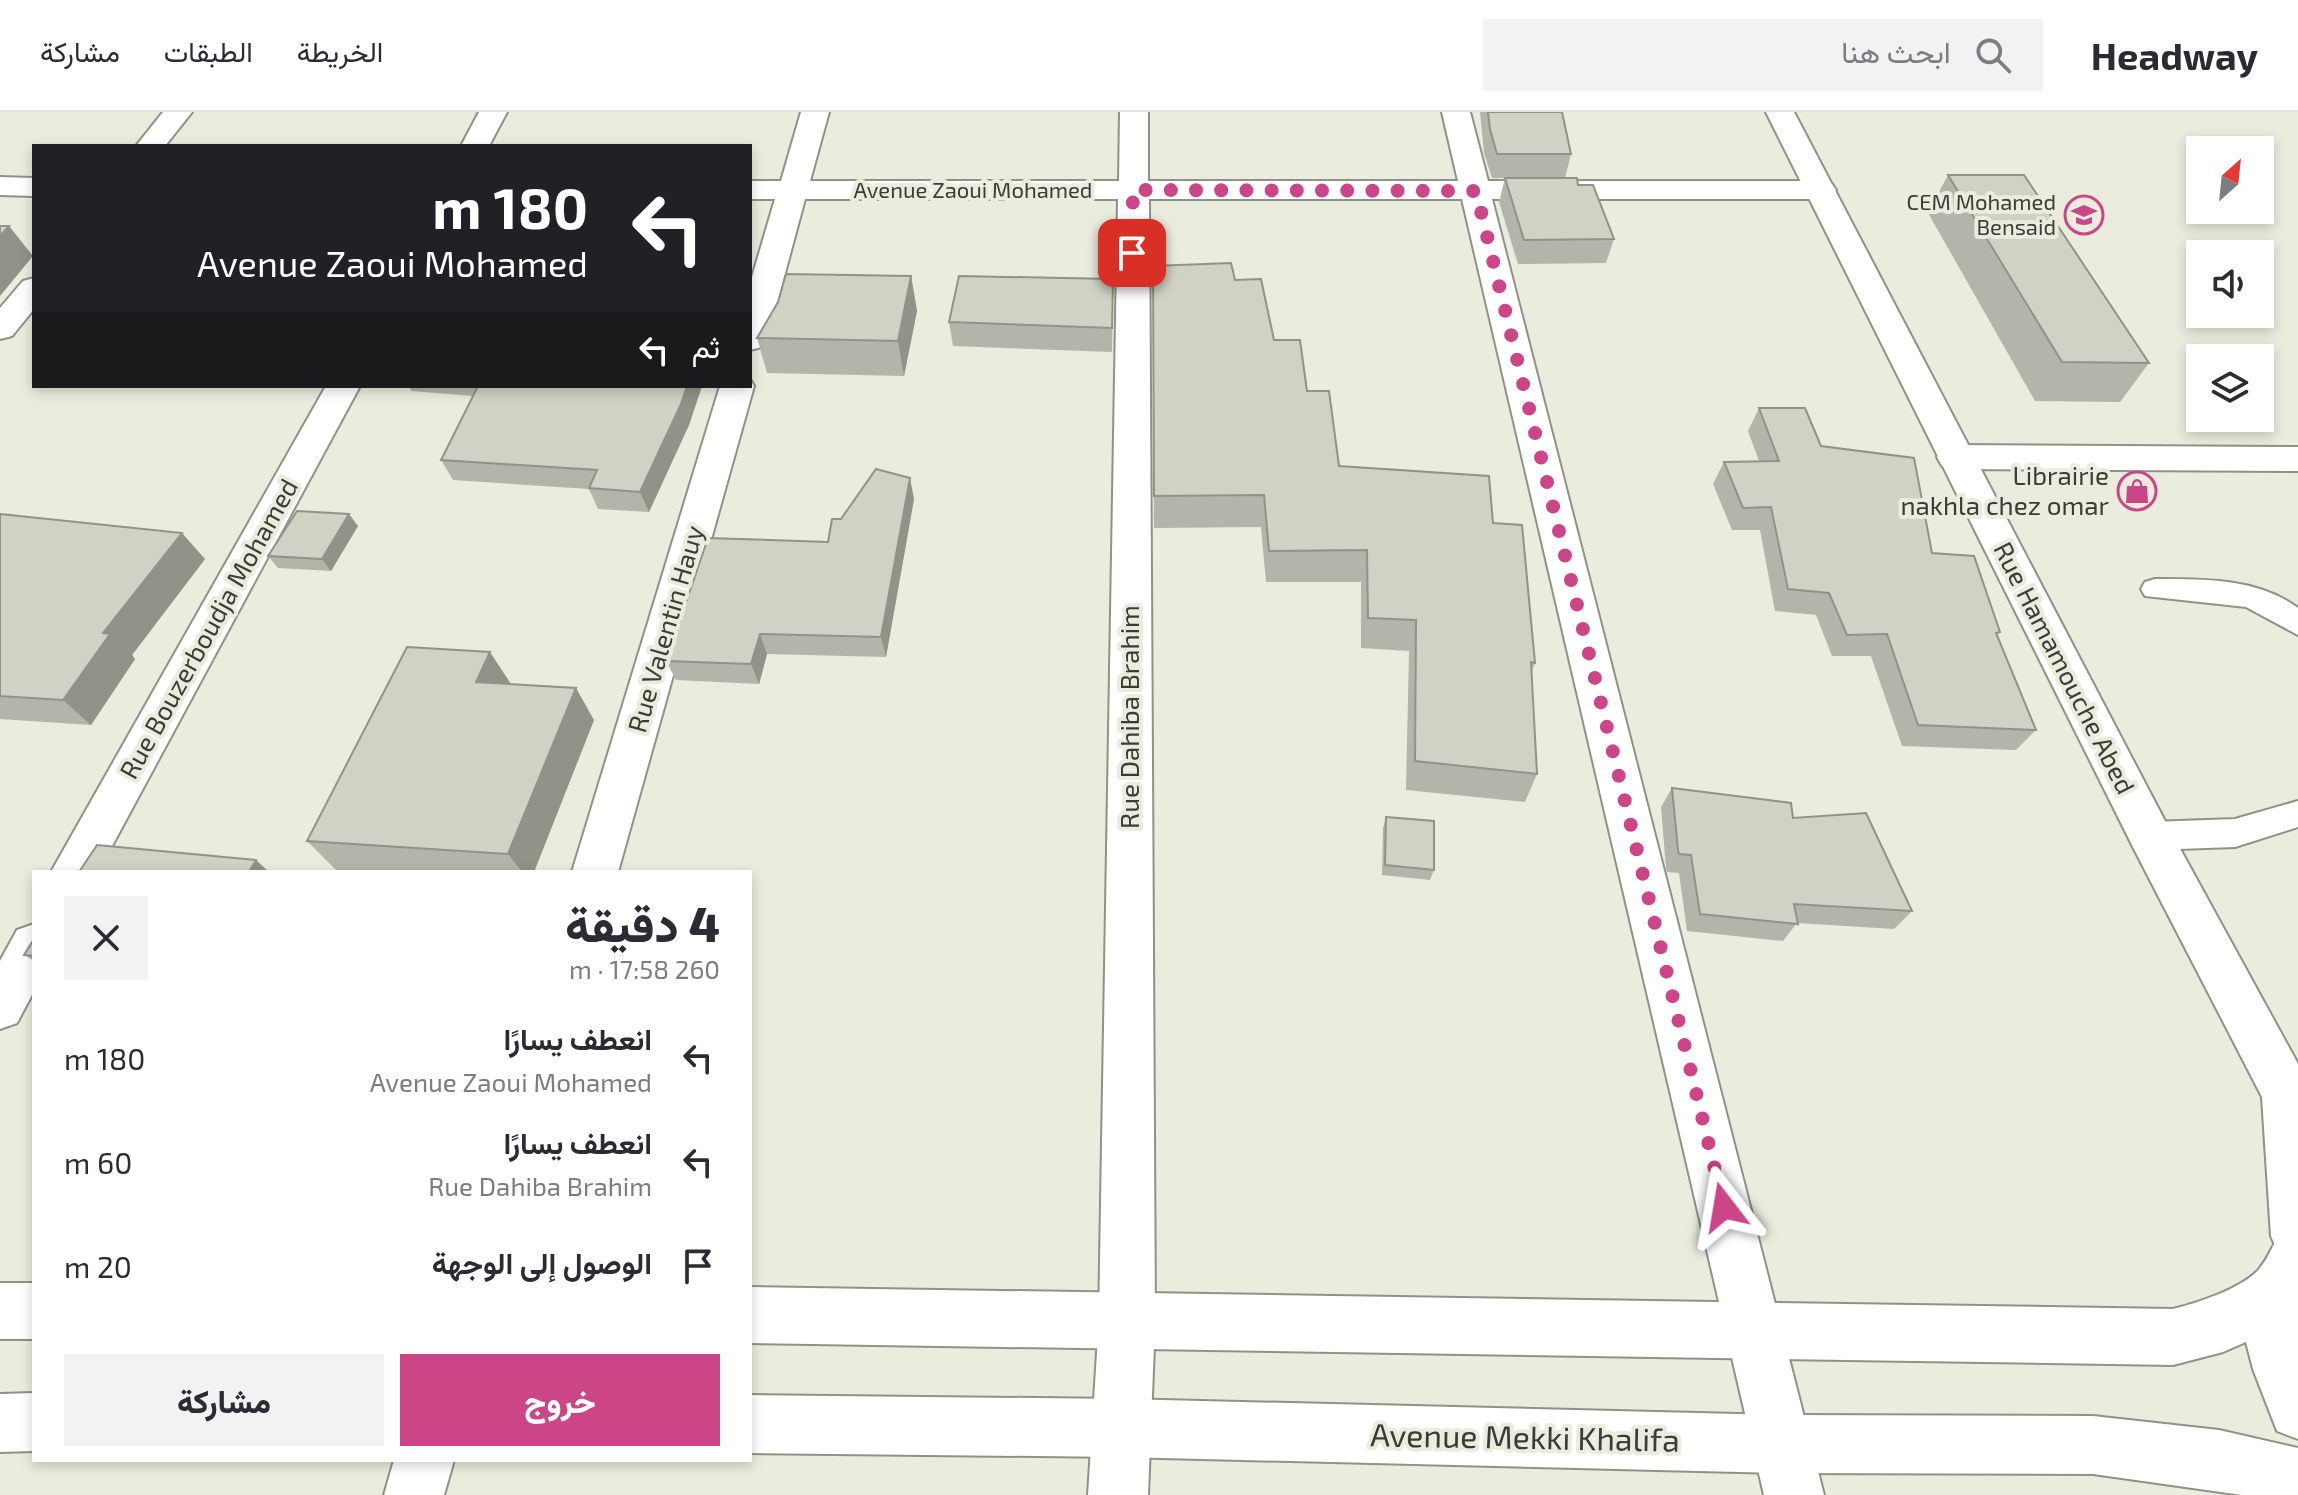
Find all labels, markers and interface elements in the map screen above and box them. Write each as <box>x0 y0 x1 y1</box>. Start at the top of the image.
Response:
search box <box>1483 19 2043 91</box>
text: Headway <box>2091 32 2258 78</box>
text: ابحث هنا <box>1841 33 1951 69</box>
icon: search <box>1971 33 2015 77</box>
text: مشاركة <box>40 34 120 68</box>
text: الطبقات <box>164 34 253 68</box>
text: الخريطة <box>297 34 383 68</box>
north arrow <box>2186 136 2274 224</box>
map controls <box>2186 136 2274 432</box>
text: 180 m <box>432 173 588 240</box>
icon: left <box>616 176 720 280</box>
street label: Avenue Zaoui Mohamed <box>854 176 1092 202</box>
place label: CEM Mohamed Bensaid <box>1907 188 2056 239</box>
school or university icon: CEM Mohamed Bensaid <box>2063 194 2105 236</box>
pin <box>1098 219 1166 287</box>
icon: arrive <box>1110 231 1154 275</box>
button: sound <box>2186 240 2274 328</box>
text: Avenue Zaoui Mohamed <box>197 241 588 284</box>
icon: left <box>632 328 676 372</box>
text: ثم <box>692 328 720 364</box>
button: layers <box>2186 344 2274 432</box>
place label: Librairie nakhla chez omar <box>1900 459 2109 520</box>
shop icon: Librairie nakhla chez omar <box>2116 470 2158 512</box>
street label: Rue Bouzerboudja Mohamed <box>112 473 303 784</box>
street label: Rue Valentin Hauy <box>620 521 709 736</box>
street label: Rue Hamamouche Abed <box>1988 536 2142 798</box>
street label: Rue Dahiba Brahim <box>1113 605 1144 829</box>
text: 4 دقيقة <box>565 894 720 952</box>
button: close <box>64 896 148 980</box>
text: 260 m · 17:58 <box>569 953 720 984</box>
text: انعطف يسارًا <box>504 1020 652 1056</box>
icon: left <box>676 1036 720 1080</box>
text: 180 m <box>64 1040 145 1076</box>
text: Avenue Zaoui Mohamed <box>370 1066 652 1097</box>
text: انعطف يسارًا <box>504 1124 652 1160</box>
icon: left <box>676 1140 720 1184</box>
text: 60 m <box>64 1144 132 1180</box>
position arrow <box>1682 1165 1766 1249</box>
text: Rue Dahiba Brahim <box>428 1170 652 1201</box>
text: الوصول إلى الوجهة <box>432 1244 652 1280</box>
icon: arrive <box>676 1244 720 1288</box>
text: 20 m <box>64 1248 132 1284</box>
button: مشاركة <box>64 1354 384 1446</box>
button: خروج <box>400 1354 720 1446</box>
street label: Avenue Mekki Khalifa <box>1370 1414 1680 1458</box>

